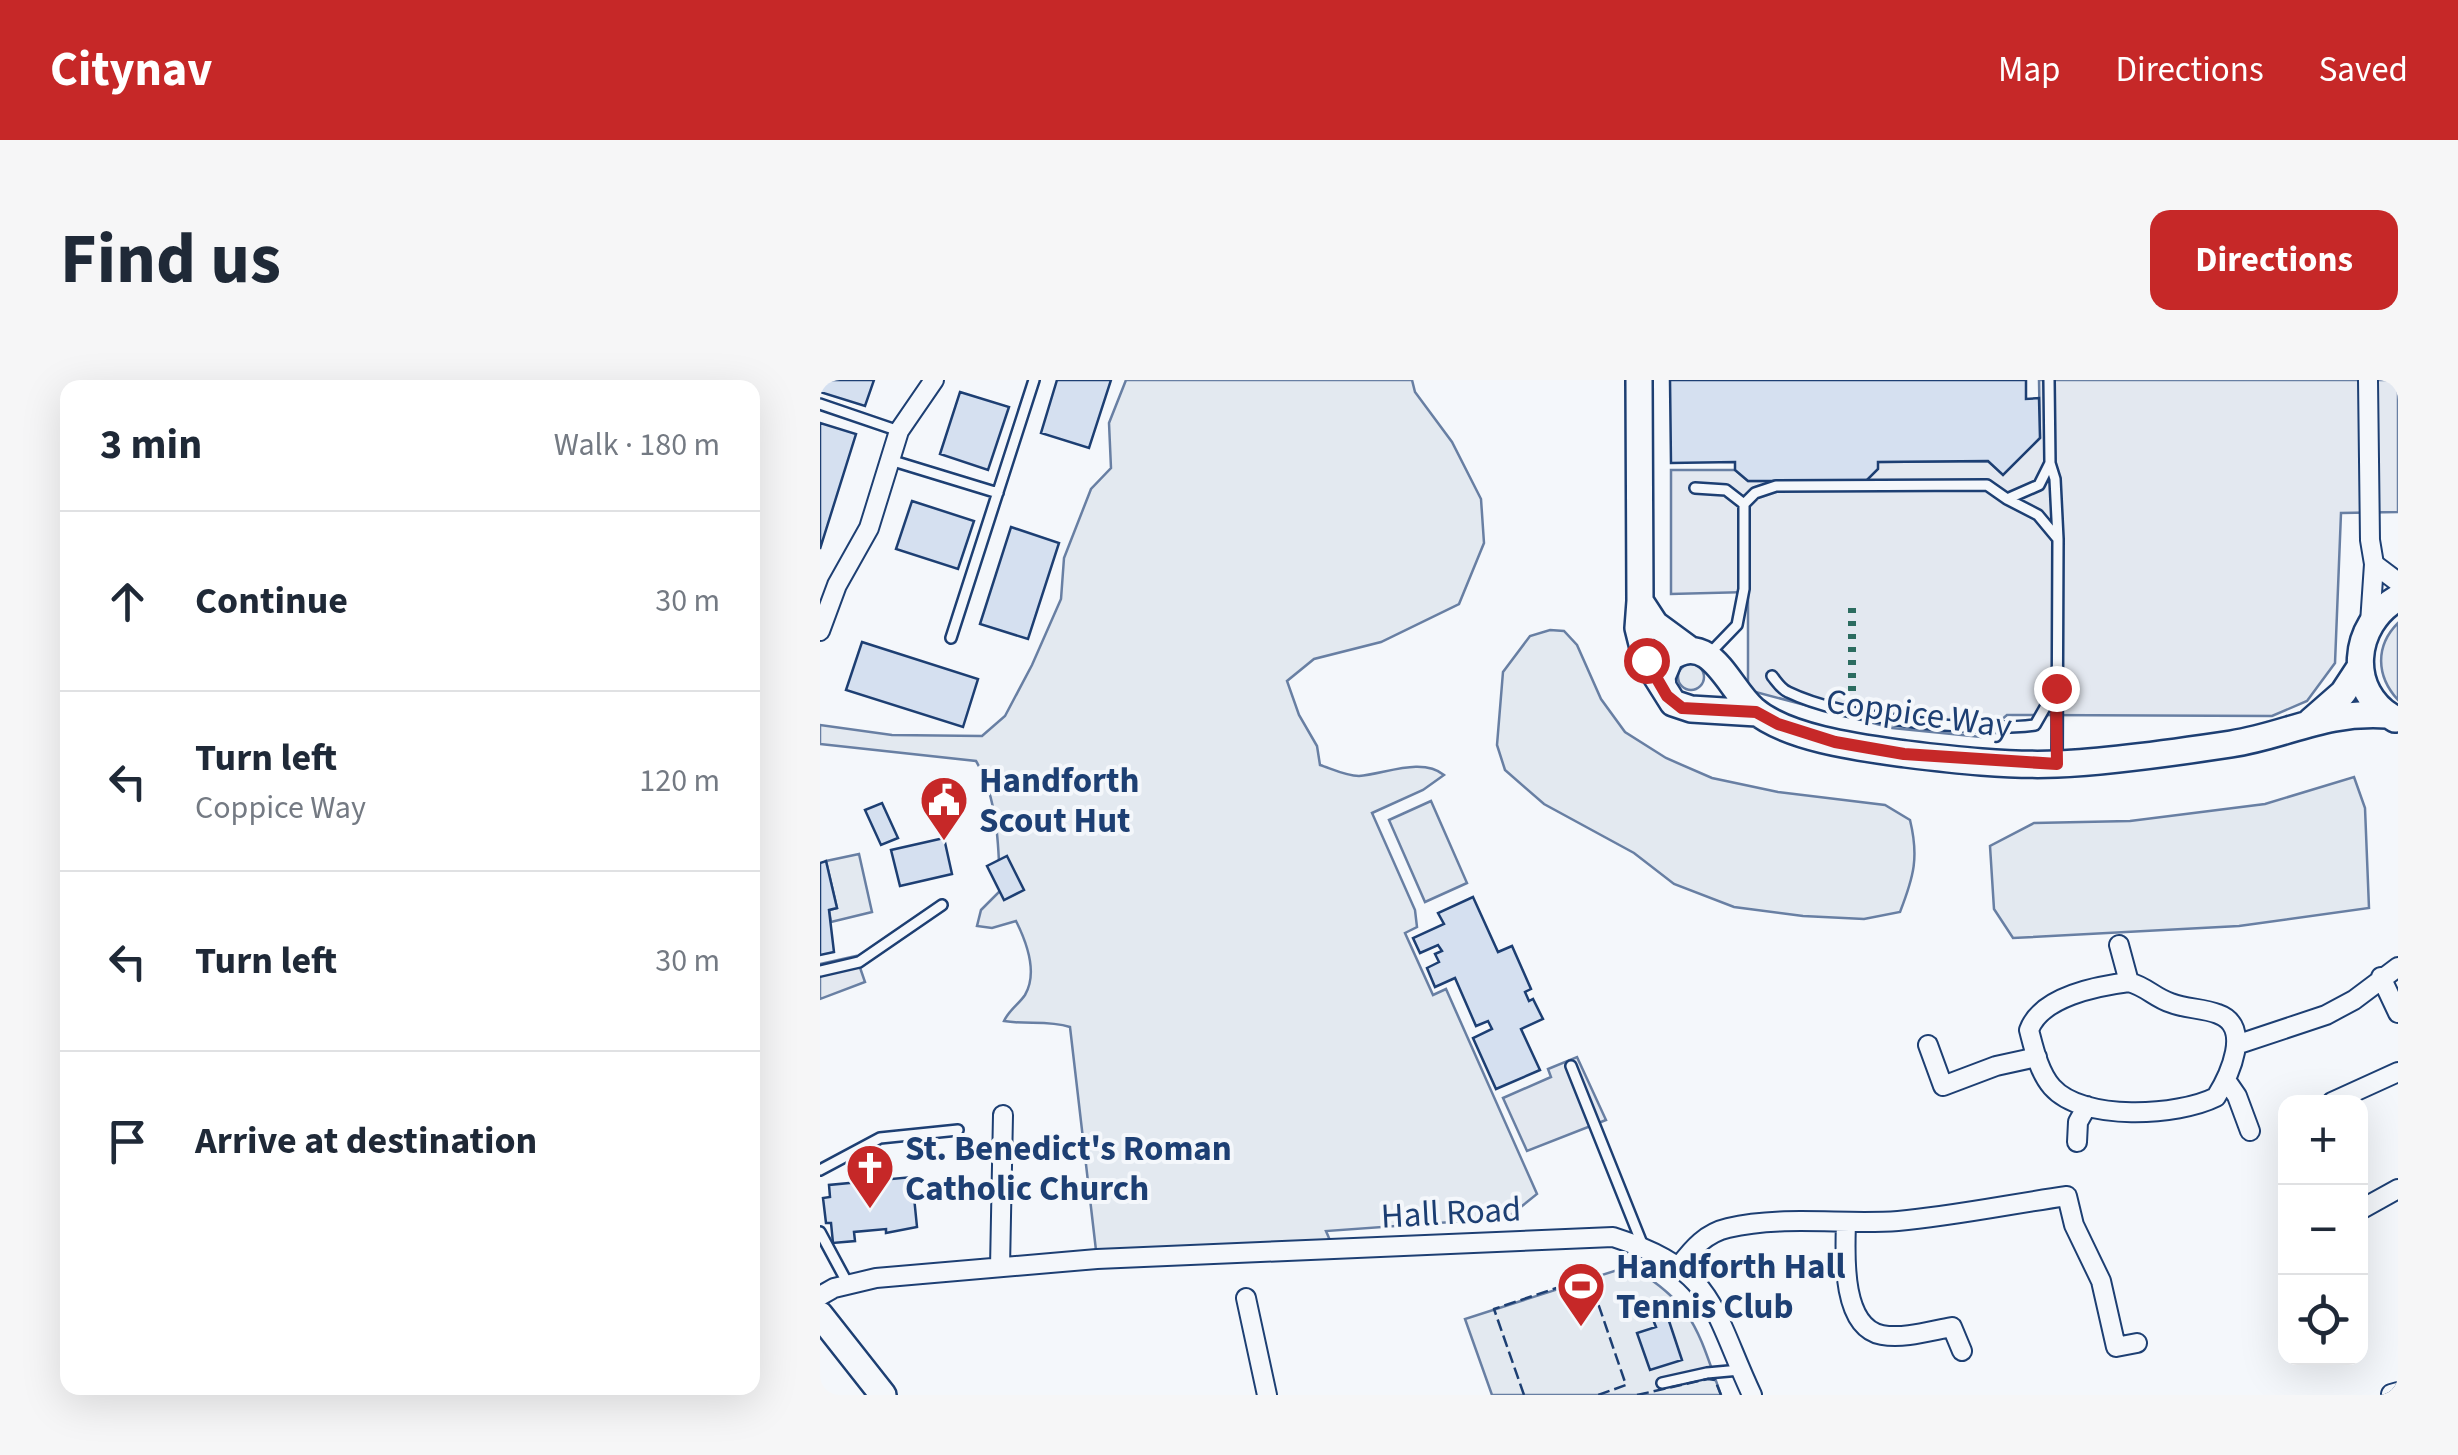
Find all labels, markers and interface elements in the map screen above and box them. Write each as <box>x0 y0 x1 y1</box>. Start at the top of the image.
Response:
text: Citynav <box>50 36 212 104</box>
text: Map <box>1998 45 2061 95</box>
text: Directions <box>2116 45 2264 95</box>
text: Saved <box>2319 45 2408 95</box>
text: Find us <box>60 210 281 310</box>
button: Directions <box>2150 210 2398 310</box>
text: 3 min <box>100 415 202 475</box>
text: Walk · 180 m <box>554 422 720 468</box>
icon: ahead <box>100 574 155 629</box>
text: Continue <box>195 574 348 628</box>
text: 30 m <box>655 578 720 624</box>
route start <box>1624 638 1670 684</box>
route end <box>2034 666 2080 712</box>
street label: Coppice Way <box>1823 676 2015 752</box>
text: Turn left <box>195 731 337 785</box>
icon: left <box>100 754 155 809</box>
place label: Handforth Scout Hut <box>979 756 1139 846</box>
text: 120 m <box>639 758 720 804</box>
public building icon: Handforth Scout Hut <box>918 774 970 842</box>
text: Coppice Way <box>195 785 366 831</box>
icon: left <box>100 934 155 989</box>
text: Turn left <box>195 934 337 988</box>
text: 30 m <box>655 938 720 984</box>
map controls <box>2278 1095 2368 1365</box>
button: + <box>2278 1095 2368 1185</box>
icon: arrive <box>100 1114 155 1169</box>
text: Arrive at destination <box>195 1114 537 1168</box>
place label: St. Benedict's Roman Catholic Church <box>905 1124 1232 1214</box>
church icon: St. Benedict's Roman Catholic Church <box>844 1142 896 1210</box>
street label: Hall Road <box>1380 1184 1522 1242</box>
button: − <box>2278 1185 2368 1275</box>
place label: Handforth Hall Tennis Club <box>1616 1242 1846 1332</box>
sports icon: Handforth Hall Tennis Club <box>1555 1260 1607 1328</box>
button: locate <box>2278 1275 2368 1365</box>

